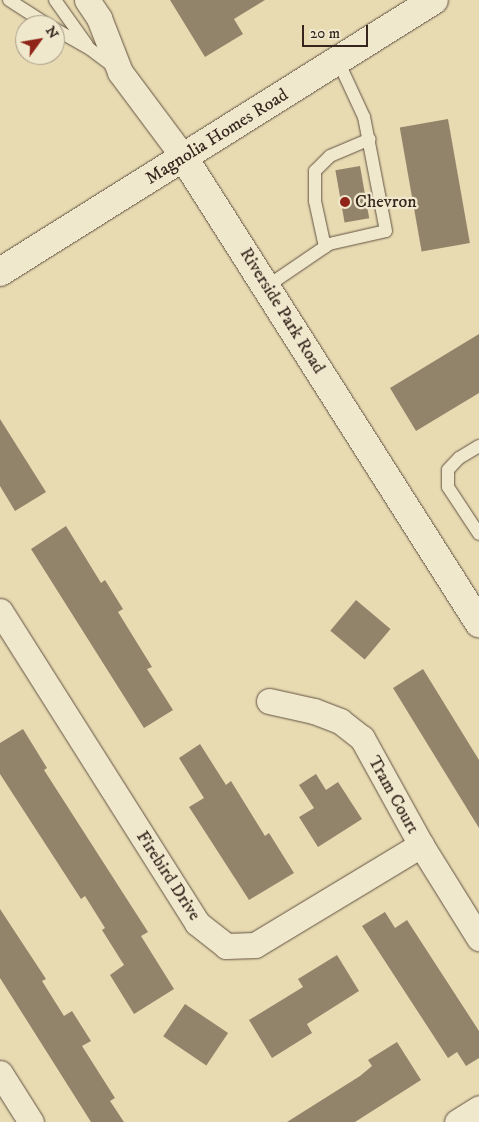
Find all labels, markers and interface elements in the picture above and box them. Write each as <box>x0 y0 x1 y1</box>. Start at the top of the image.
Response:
north arrow <box>15 15 65 65</box>
scale bar <box>304 15 370 47</box>
text: N <box>41 23 63 42</box>
text: 20 m <box>310 24 340 43</box>
street label: Magnolia Homes Road <box>142 84 292 190</box>
place label: Chevron <box>355 191 417 213</box>
marker: Chevron <box>339 196 351 208</box>
street label: Riverside Park Road <box>235 244 329 378</box>
street label: Tram Court <box>363 752 423 838</box>
street label: Firebird Drive <box>131 827 205 925</box>

